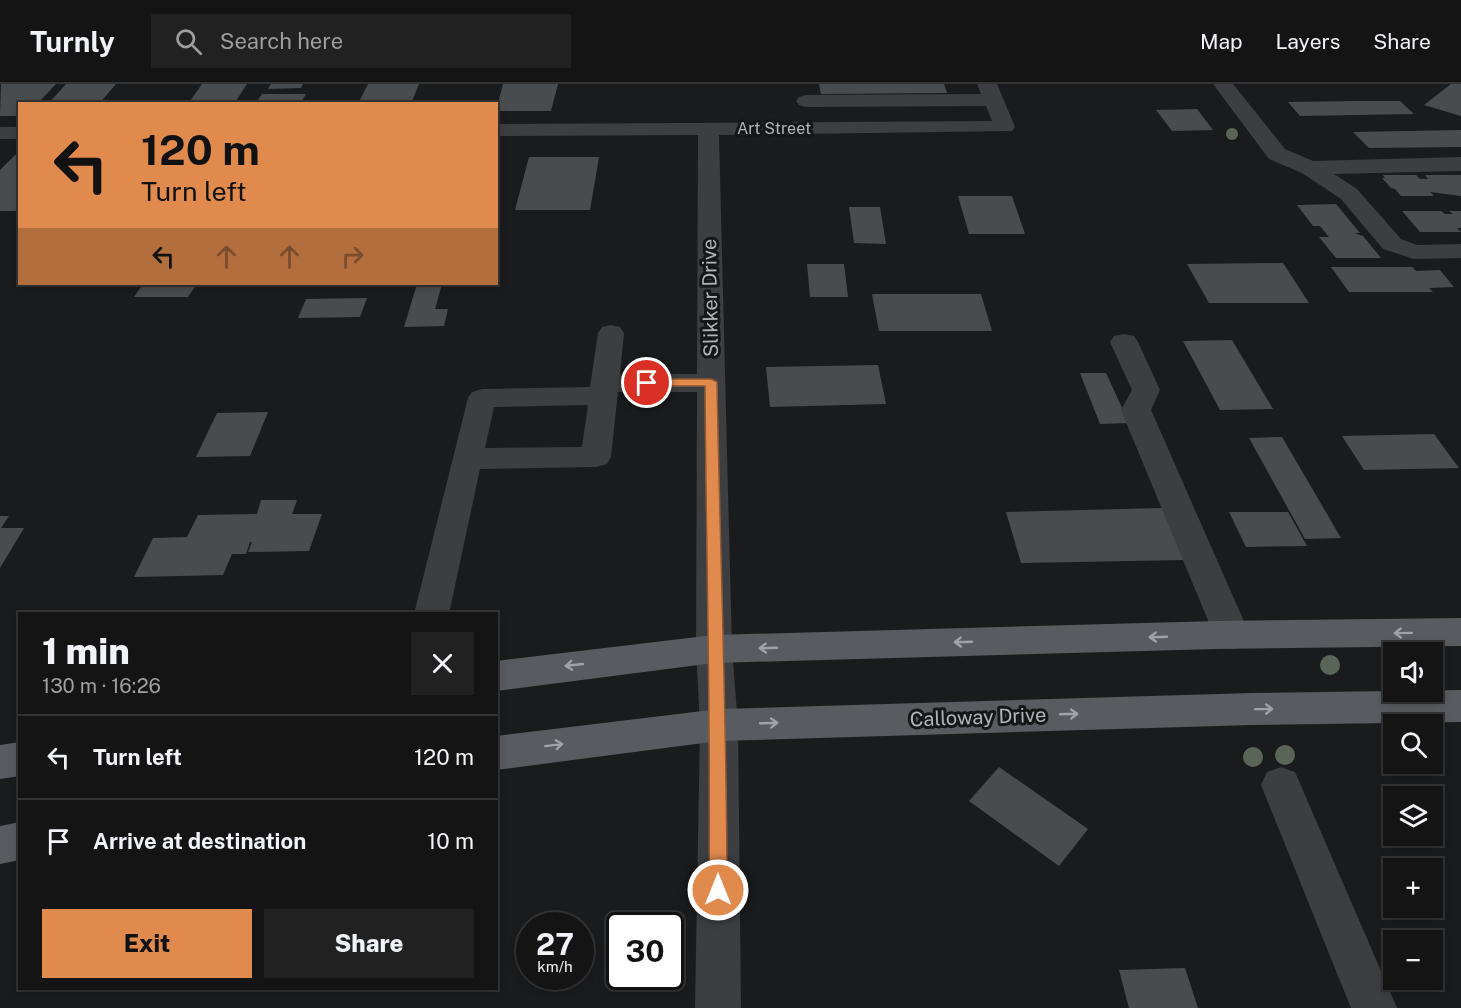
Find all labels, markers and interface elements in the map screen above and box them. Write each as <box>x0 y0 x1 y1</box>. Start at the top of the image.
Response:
search box <box>151 14 571 68</box>
text: Turnly <box>30 25 115 58</box>
icon: search <box>172 25 205 58</box>
text: Search here <box>220 28 343 54</box>
text: Map <box>1200 29 1243 54</box>
text: Layers <box>1276 29 1340 54</box>
text: Share <box>1373 29 1431 54</box>
street label: Art Street <box>737 119 811 138</box>
text: 120 m <box>141 125 260 174</box>
icon: left <box>42 126 120 204</box>
text: Turn left <box>141 175 247 207</box>
street label: Slikker Drive <box>697 239 723 357</box>
icon: left <box>147 240 180 273</box>
icon: ahead <box>210 240 243 273</box>
icon: ahead <box>273 240 306 273</box>
icon: right <box>336 240 369 273</box>
pin <box>621 357 672 408</box>
icon: arrive <box>630 366 663 399</box>
one-way arrow <box>1393 627 1413 638</box>
text: 1 min <box>42 630 130 672</box>
one-way arrow <box>1149 631 1169 642</box>
button: close <box>411 632 474 695</box>
one-way arrow <box>954 636 974 648</box>
one-way arrow <box>759 642 779 653</box>
map controls <box>1383 642 1443 990</box>
button: sound <box>1383 642 1443 702</box>
one-way arrow <box>565 660 585 671</box>
text: 130 m · 16:26 <box>42 674 161 698</box>
street label: Calloway Drive <box>909 703 1047 731</box>
one-way arrow <box>1253 703 1273 714</box>
one-way arrow <box>1059 709 1079 720</box>
button: search <box>1383 714 1443 774</box>
one-way arrow <box>759 718 779 729</box>
one-way arrow <box>544 739 564 750</box>
icon: left <box>42 741 75 774</box>
text: Turn left <box>93 744 182 770</box>
text: 120 m <box>414 744 474 770</box>
button: layers <box>1383 786 1443 846</box>
icon: arrive <box>42 825 75 858</box>
text: Arrive at destination <box>93 828 306 854</box>
text: 10 m <box>427 828 474 854</box>
position arrow <box>686 858 750 922</box>
button: + <box>1383 858 1443 918</box>
button: Exit <box>42 909 252 978</box>
button: Share <box>264 909 474 978</box>
speed limit sign: 30 <box>606 912 684 990</box>
text: 27 <box>536 926 574 962</box>
button: − <box>1383 930 1443 990</box>
text: km/h <box>537 958 573 975</box>

